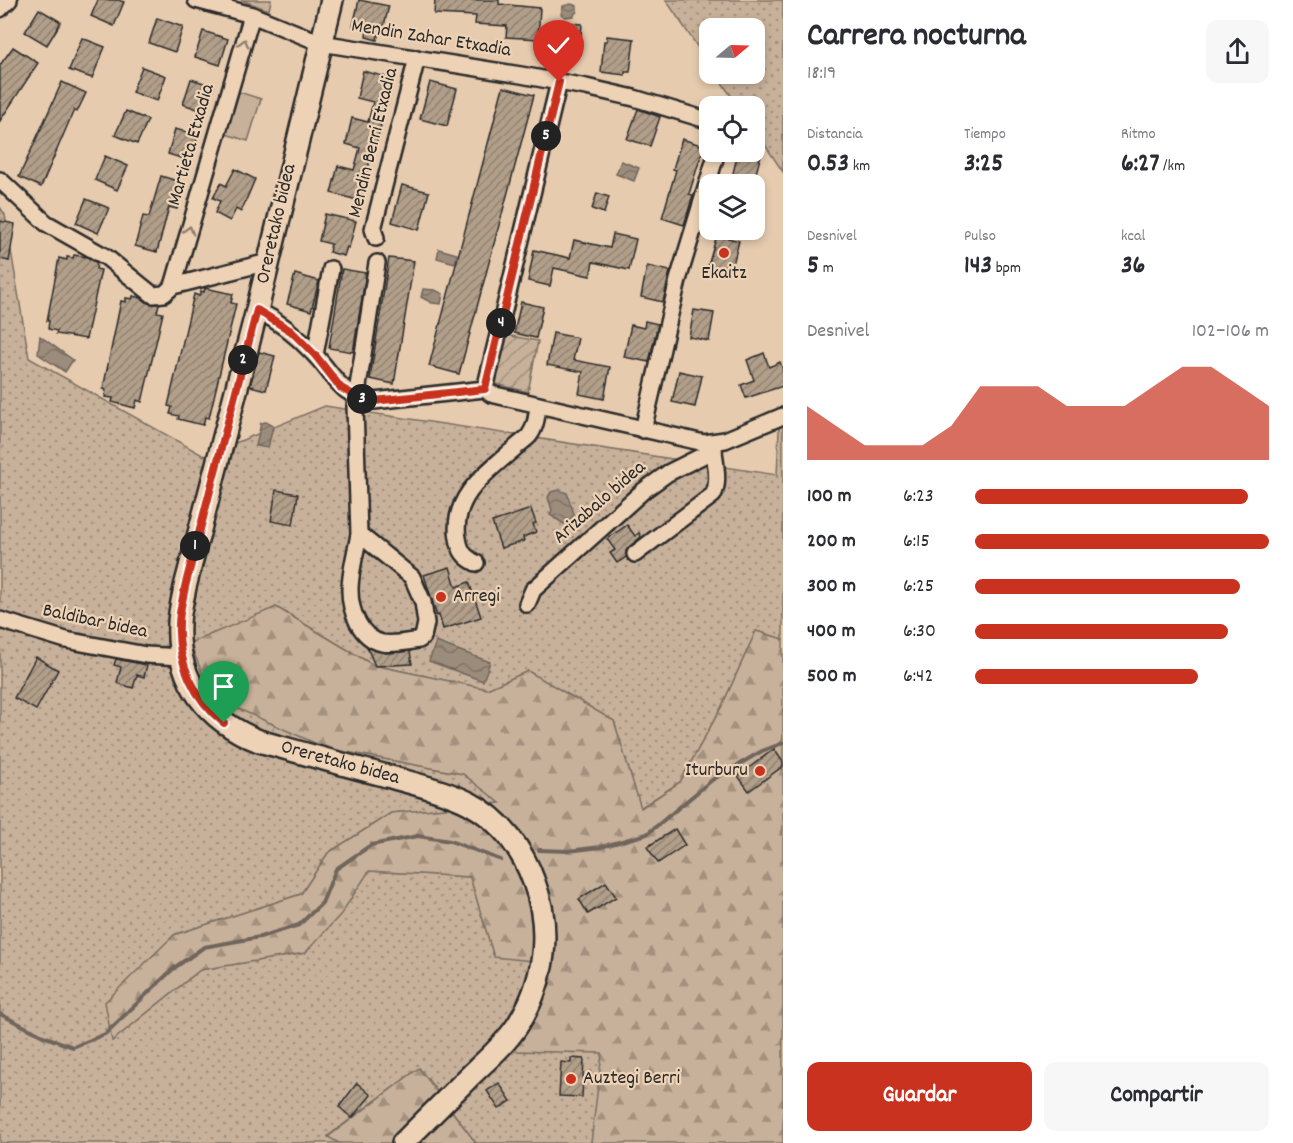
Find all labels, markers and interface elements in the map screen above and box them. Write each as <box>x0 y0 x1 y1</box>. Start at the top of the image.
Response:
street label: Mendin Zahar Etxadia <box>349 13 513 66</box>
text: Carrera nocturna <box>807 14 1026 61</box>
north arrow <box>699 18 765 84</box>
map controls <box>699 18 765 240</box>
pin <box>533 20 584 82</box>
button: share <box>1206 20 1269 83</box>
icon: check <box>542 29 575 62</box>
one-way arrow <box>237 38 249 49</box>
text: 18:19 <box>807 60 836 88</box>
street label: Mendin Berri Etxadia <box>342 64 406 221</box>
street label: Martieta Etxadia <box>161 80 223 209</box>
button: locate <box>699 96 765 162</box>
pin: 5 <box>531 121 561 151</box>
text: Distancia <box>807 123 863 146</box>
text: Tiempo <box>964 123 1006 146</box>
text: Ritmo <box>1121 123 1156 146</box>
text: 5 <box>542 124 550 147</box>
text: 0.53 <box>807 146 849 183</box>
text: 3:25 <box>964 146 1003 183</box>
text: 6:27 <box>1121 146 1159 183</box>
text: km <box>849 155 870 178</box>
text: /km <box>1159 155 1185 178</box>
street label: Oreretako bidea <box>250 161 305 287</box>
button: layers <box>699 174 765 240</box>
one-way arrow <box>182 225 194 236</box>
text: Desnivel <box>807 225 857 248</box>
text: Pulso <box>964 225 996 248</box>
text: kcal <box>1121 225 1145 248</box>
marker: Ekaitz <box>717 246 731 260</box>
text: 5 <box>807 248 819 285</box>
text: 143 <box>964 248 992 285</box>
text: 36 <box>1121 248 1145 285</box>
text: m <box>819 257 834 280</box>
text: bpm <box>992 257 1021 280</box>
place label: Ekaitz <box>701 260 747 288</box>
pin: 4 <box>486 308 516 338</box>
text: 4 <box>498 311 504 334</box>
text: Desnivel <box>807 318 869 346</box>
text: 102–106 m <box>1192 318 1269 346</box>
pin: 2 <box>228 345 258 375</box>
text: 2 <box>240 348 247 371</box>
pin: 3 <box>347 384 377 414</box>
text: 3 <box>358 387 366 410</box>
street label: Arizabalo bidea <box>547 454 653 551</box>
text: 100 m <box>807 483 852 511</box>
text: 6:23 <box>903 483 934 511</box>
text: 200 m <box>807 528 856 556</box>
text: 6:15 <box>903 528 930 556</box>
pin: 1 <box>180 531 210 561</box>
text: 1 <box>193 534 197 557</box>
text: 300 m <box>807 573 856 601</box>
text: 6:25 <box>903 573 934 601</box>
place label: Arregi <box>453 583 500 611</box>
marker: Arregi <box>434 590 448 604</box>
street label: Baldibar bidea <box>40 597 151 647</box>
text: 400 m <box>807 618 855 646</box>
text: 6:30 <box>903 618 936 646</box>
pin <box>198 661 249 723</box>
text: 500 m <box>807 663 856 691</box>
text: 6:42 <box>903 663 933 691</box>
icon: arrive <box>207 670 240 703</box>
street label: Oreretako bidea <box>277 734 403 793</box>
place label: Iturburu <box>685 757 748 785</box>
marker: Iturburu <box>753 764 767 778</box>
button: Guardar <box>807 1062 1032 1131</box>
button: Compartir <box>1044 1062 1269 1131</box>
place label: Auztegi Berri <box>583 1065 680 1093</box>
marker: Auztegi Berri <box>564 1072 578 1086</box>

